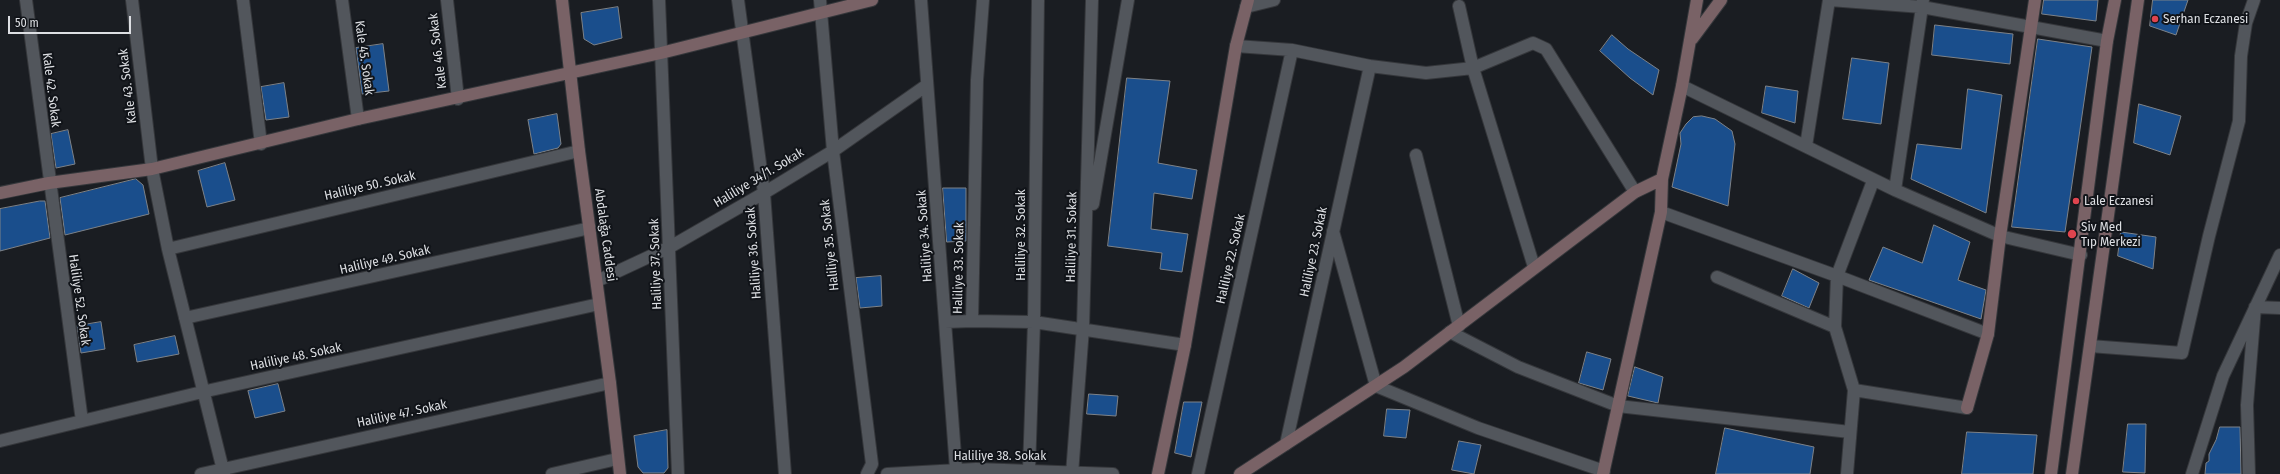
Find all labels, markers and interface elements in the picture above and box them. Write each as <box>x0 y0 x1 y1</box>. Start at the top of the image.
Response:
scale bar <box>10 8 133 34</box>
place label: Serhan Eczanesi <box>2163 11 2248 27</box>
street label: Kale 46. Sokak <box>426 12 450 90</box>
marker: Serhan Eczanesi <box>2150 14 2160 24</box>
text: 50 m <box>15 16 39 30</box>
street label: Kale 45. Sokak <box>351 20 377 96</box>
street label: Kale 43. Sokak <box>116 48 140 124</box>
street label: Kale 42. Sokak <box>39 52 63 128</box>
street label: Haliliye 34/1. Sokak <box>711 145 807 211</box>
street label: Haliliye 50. Sokak <box>323 168 417 204</box>
street label: Abdalağa Caddesi <box>591 187 619 283</box>
street label: Haliliye 34. Sokak <box>914 189 936 283</box>
street label: Haliliye 32. Sokak <box>1013 189 1029 281</box>
street label: Haliliye 31. Sokak <box>1063 191 1081 283</box>
place label: Lale Eczanesi <box>2084 193 2154 209</box>
marker: Lale Eczanesi <box>2071 196 2081 206</box>
street label: Haliliye 35. Sokak <box>817 198 843 292</box>
street label: Haliliye 36. Sokak <box>743 206 765 300</box>
street label: Haliliye 23. Sokak <box>1297 206 1331 298</box>
street label: Haliliye 22. Sokak <box>1213 213 1249 305</box>
street label: Haliliye 37. Sokak <box>647 218 665 310</box>
place label: Siv Med Tıp Merkezi <box>2081 219 2141 250</box>
street label: Haliliye 33. Sokak <box>950 222 968 314</box>
marker: Siv Med Tıp Merkezi <box>2066 228 2078 240</box>
street label: Haliliye 49. Sokak <box>338 242 432 278</box>
street label: Haliliye 52. Sokak <box>65 254 93 346</box>
street label: Haliliye 48. Sokak <box>249 340 343 374</box>
street label: Haliliye 47. Sokak <box>356 397 448 431</box>
street label: Haliliye 38. Sokak <box>954 448 1046 464</box>

